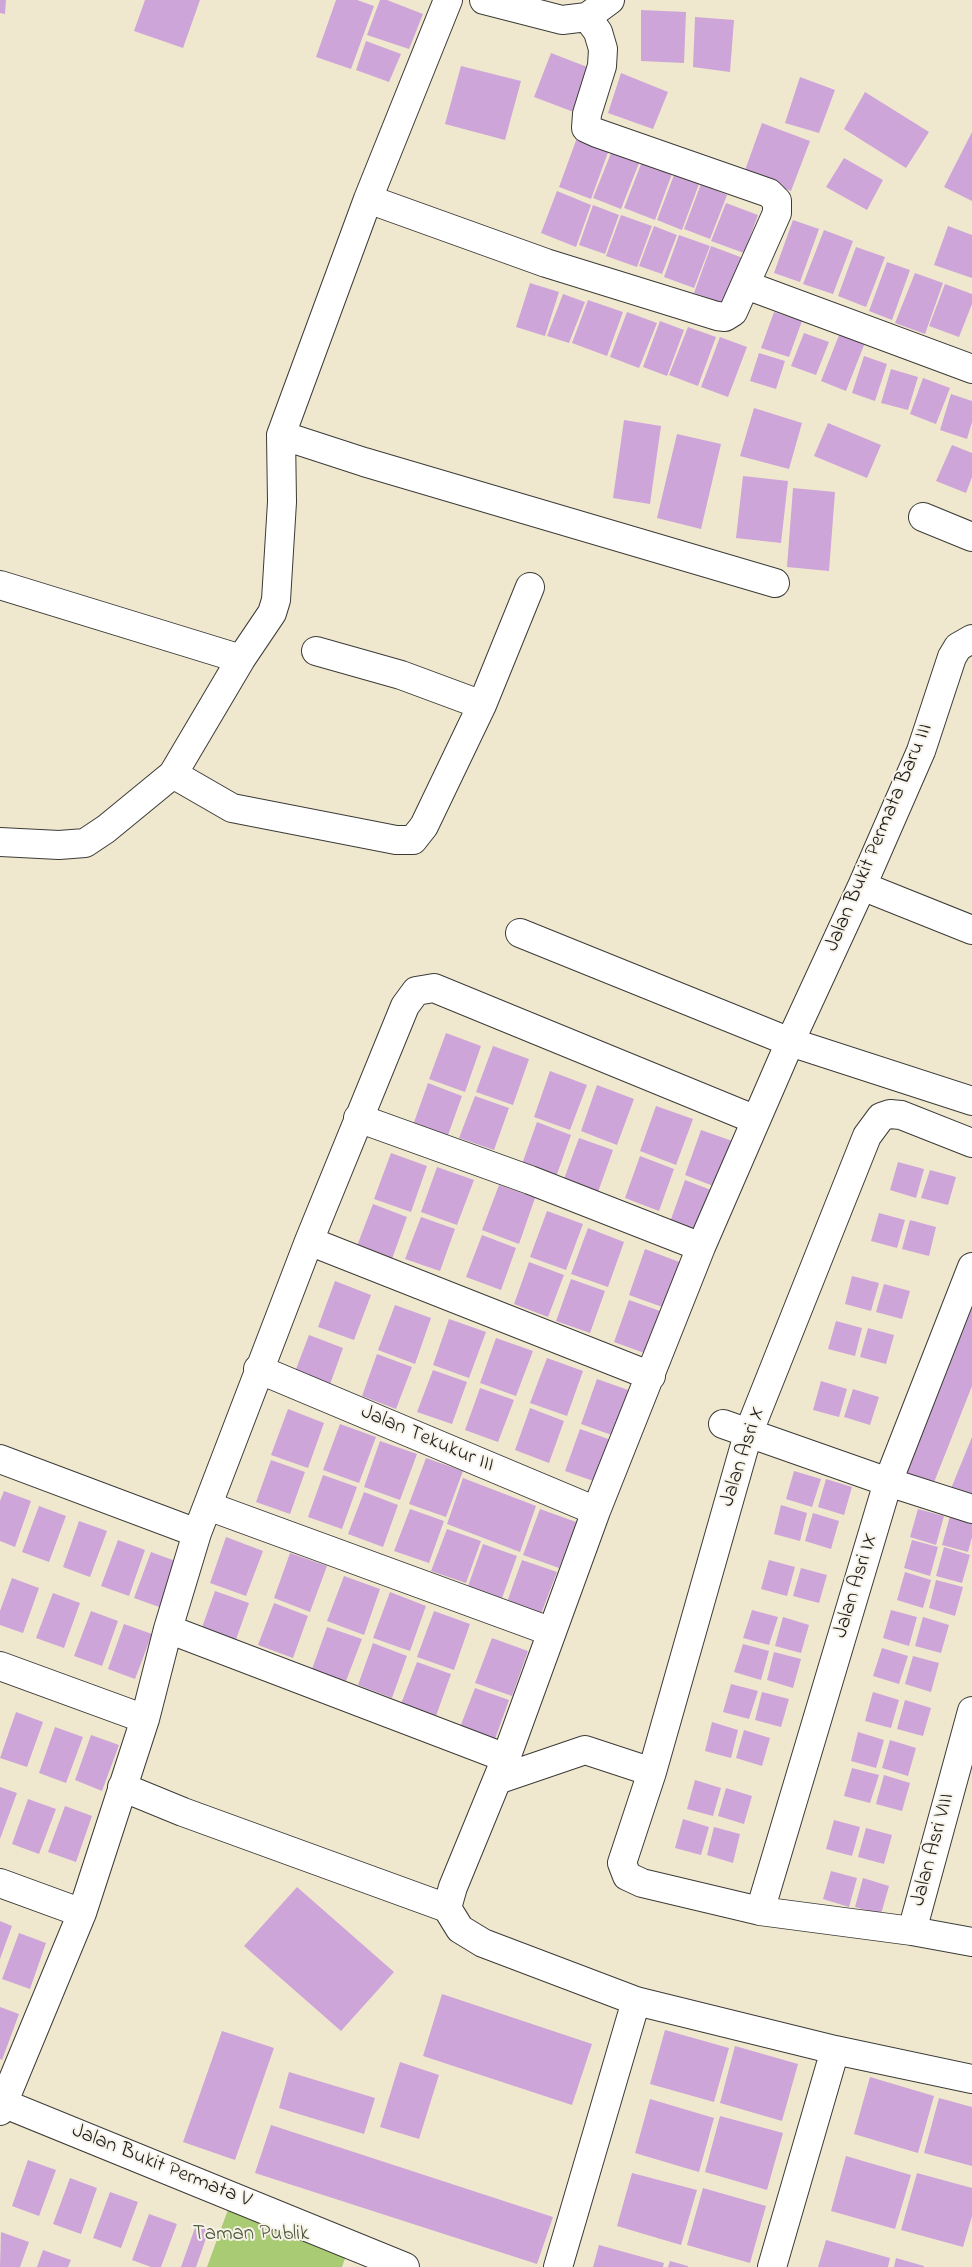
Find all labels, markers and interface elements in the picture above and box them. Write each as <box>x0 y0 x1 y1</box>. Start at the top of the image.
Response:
street label: Jalan Bukit Permata Baru III <box>820 720 940 956</box>
street label: Jalan Tekukur III <box>357 1401 497 1479</box>
street label: Jalan Asri X <box>716 1404 772 1510</box>
street label: Jalan Asri IX <box>829 1531 885 1641</box>
street label: Jalan Asri VIII <box>907 1791 961 1909</box>
street label: Jalan Bukit Permata V <box>68 2119 254 2215</box>
park label: Taman Publik <box>193 2223 309 2249</box>

